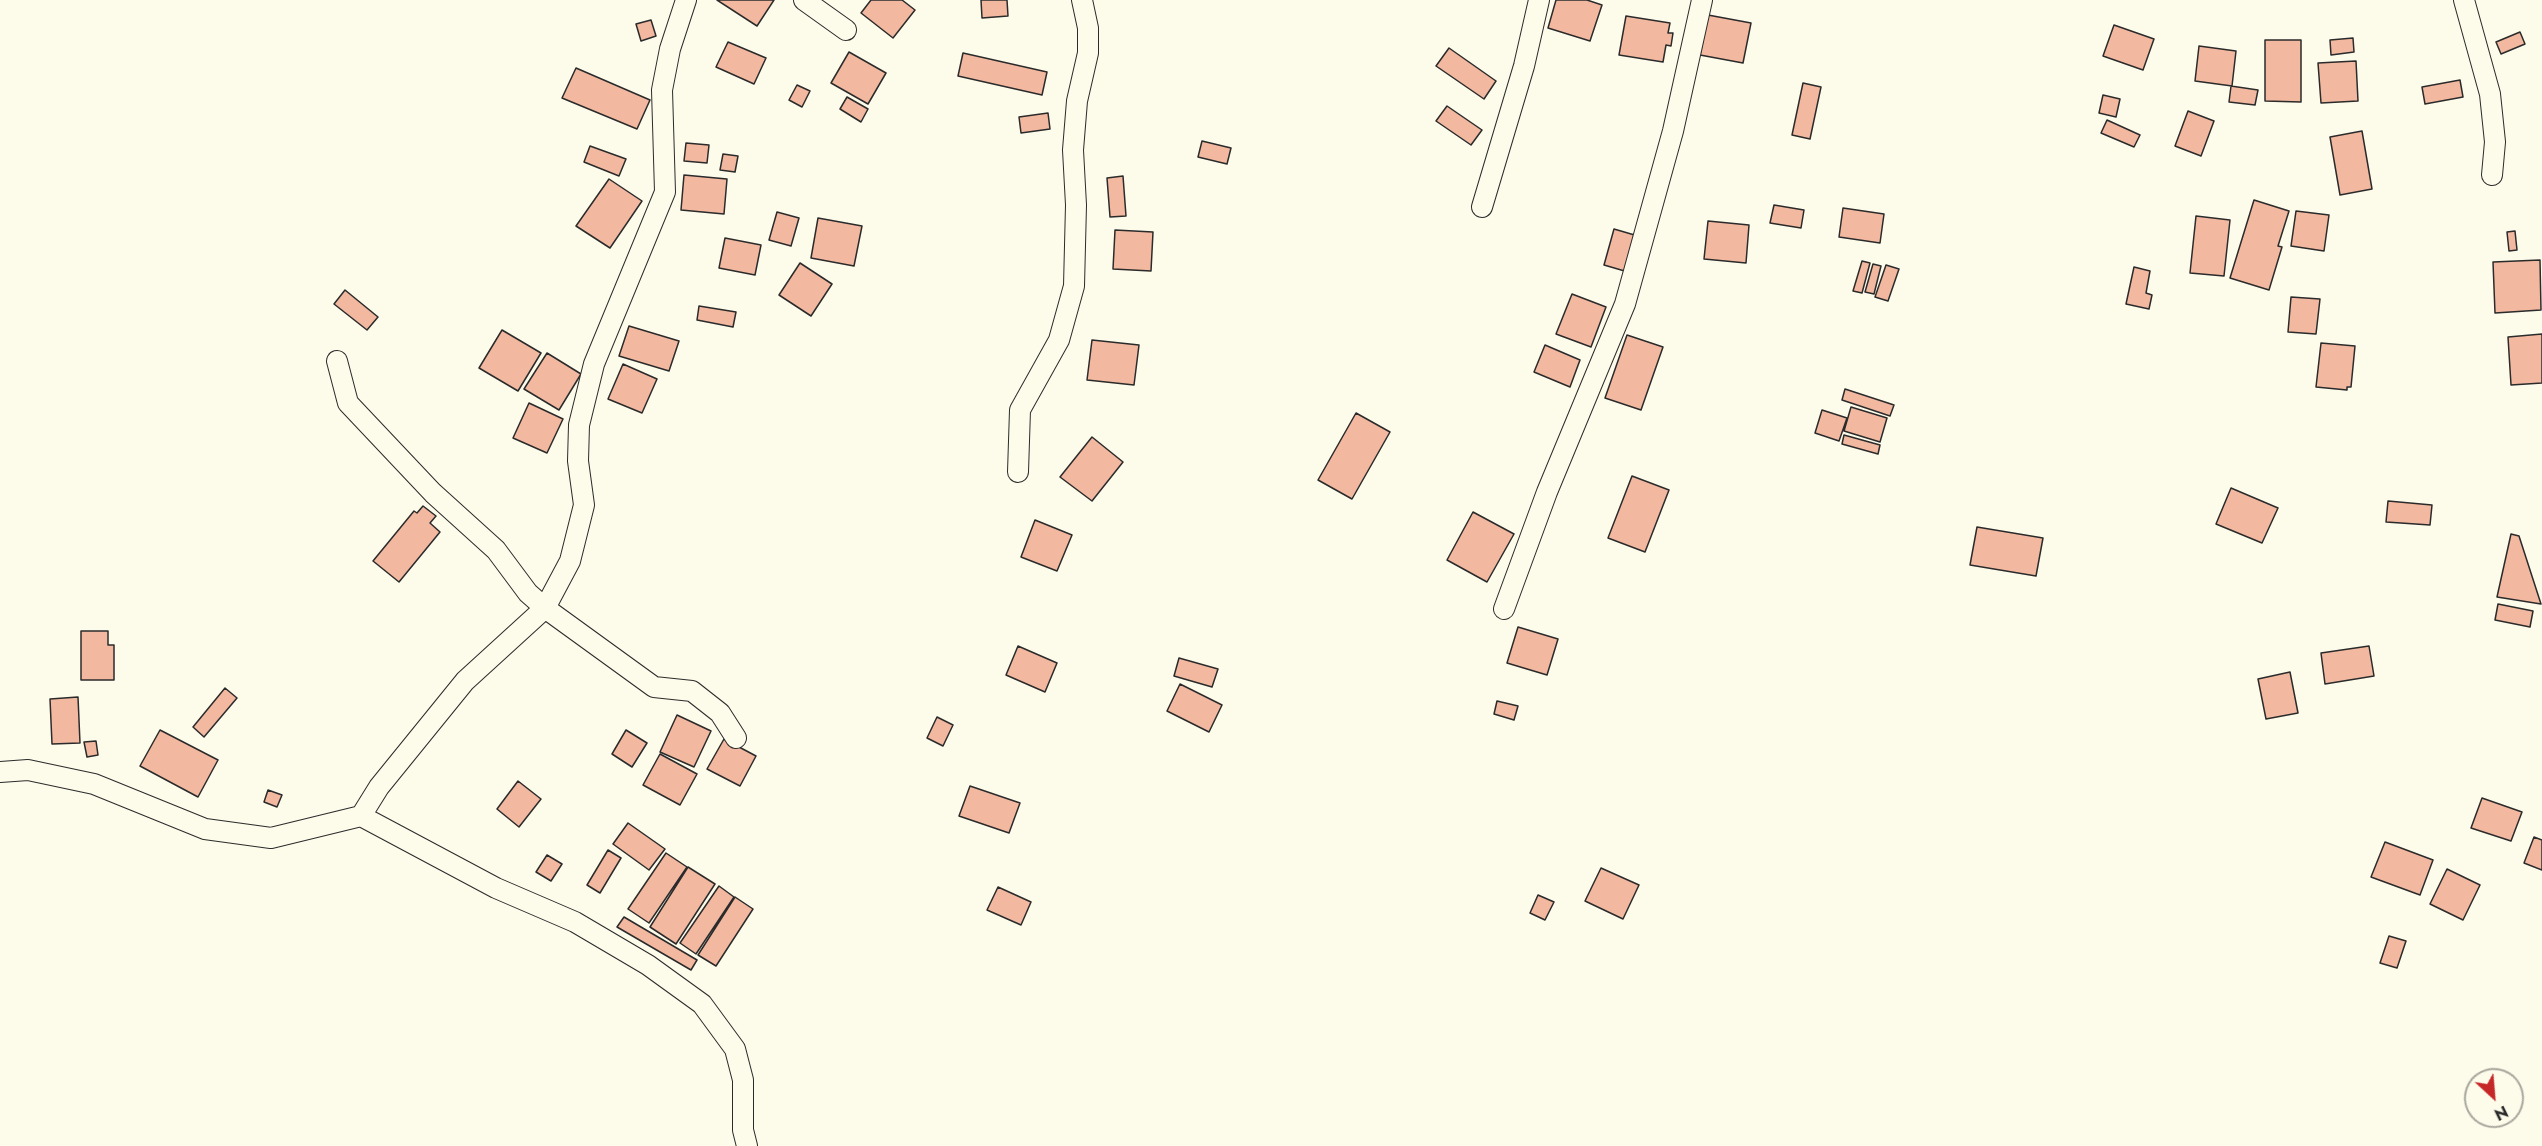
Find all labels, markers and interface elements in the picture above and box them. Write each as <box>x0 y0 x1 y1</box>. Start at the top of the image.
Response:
north arrow <box>2464 1068 2524 1128</box>
text: N <box>2490 1100 2512 1126</box>

